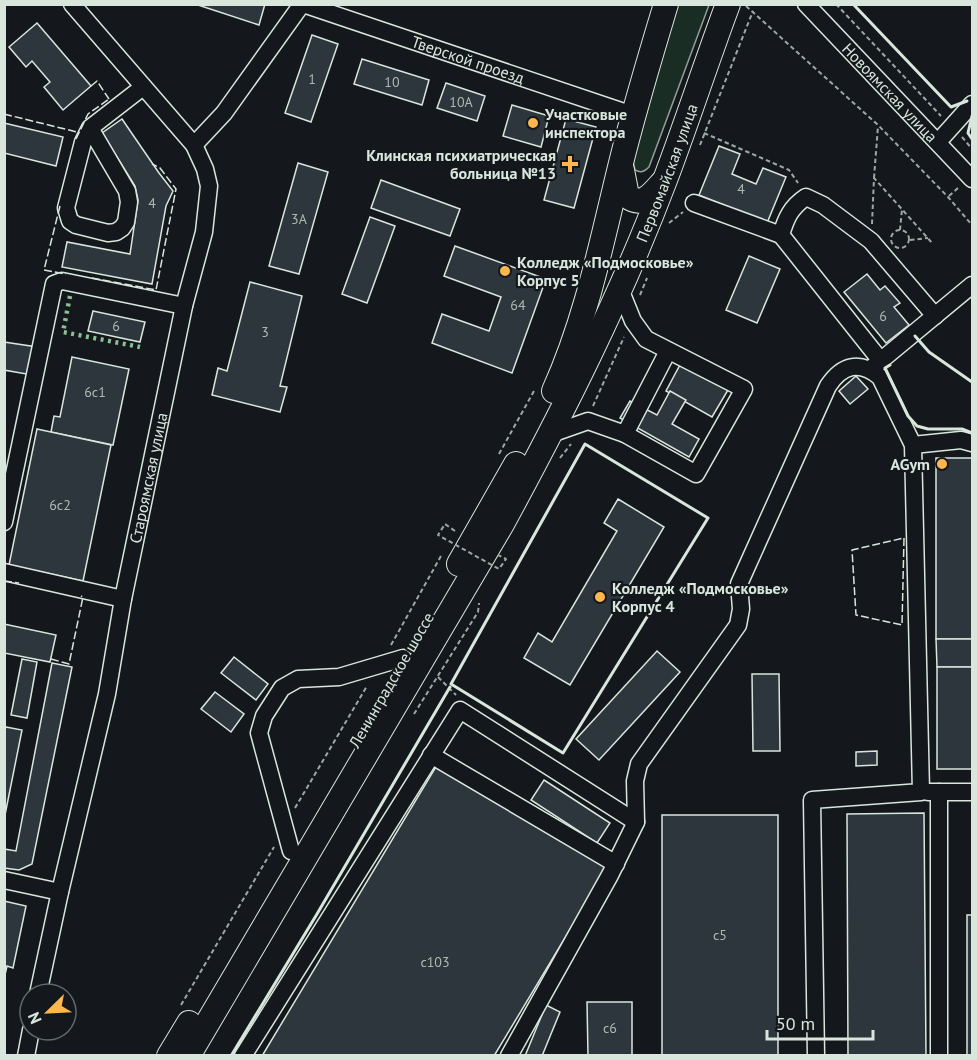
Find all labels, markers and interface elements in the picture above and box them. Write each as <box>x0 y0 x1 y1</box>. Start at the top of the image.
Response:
street label: Тверской проезд <box>409 31 527 88</box>
street label: Новоямская улица <box>838 39 942 146</box>
house number: 1 <box>308 70 316 88</box>
house number: 10 <box>384 73 400 91</box>
house number: 10А <box>449 93 474 111</box>
street label: Первомайская улица <box>631 101 702 245</box>
place label: Участковые инспектора <box>544 104 627 142</box>
marker: Участковые инспектора <box>526 116 540 130</box>
place label: Клинская психиатрическая больница №13 <box>366 145 556 183</box>
marker: Клинская психиатрическая больница №13 <box>561 155 579 173</box>
house number: 4 <box>737 180 745 198</box>
house number: 4 <box>148 194 156 212</box>
house number: 3А <box>291 210 308 228</box>
place label: Колледж «Подмосковье» Корпус 5 <box>517 252 694 290</box>
marker: Колледж «Подмосковье» Корпус 5 <box>498 264 512 278</box>
house number: 64 <box>510 296 526 314</box>
house number: 6 <box>879 307 887 325</box>
house number: 6 <box>112 317 120 335</box>
house number: 3 <box>261 323 269 341</box>
house number: 6с1 <box>84 383 106 401</box>
street label: Староямская улица <box>125 411 172 545</box>
place label: AGym <box>891 454 930 474</box>
marker: AGym <box>935 457 949 471</box>
house number: 6с2 <box>49 496 71 514</box>
place label: Колледж «Подмосковье» Корпус 4 <box>612 578 789 616</box>
marker: Колледж «Подмосковье» Корпус 4 <box>593 590 607 604</box>
street label: Ленинградское шоссе <box>344 609 438 752</box>
house number: с5 <box>713 926 727 944</box>
house number: c103 <box>420 953 450 971</box>
north arrow <box>18 982 78 1042</box>
scale bar <box>767 1003 874 1041</box>
text: N <box>23 1009 46 1027</box>
text: 50 m <box>776 1012 815 1035</box>
house number: с6 <box>603 1019 617 1037</box>

